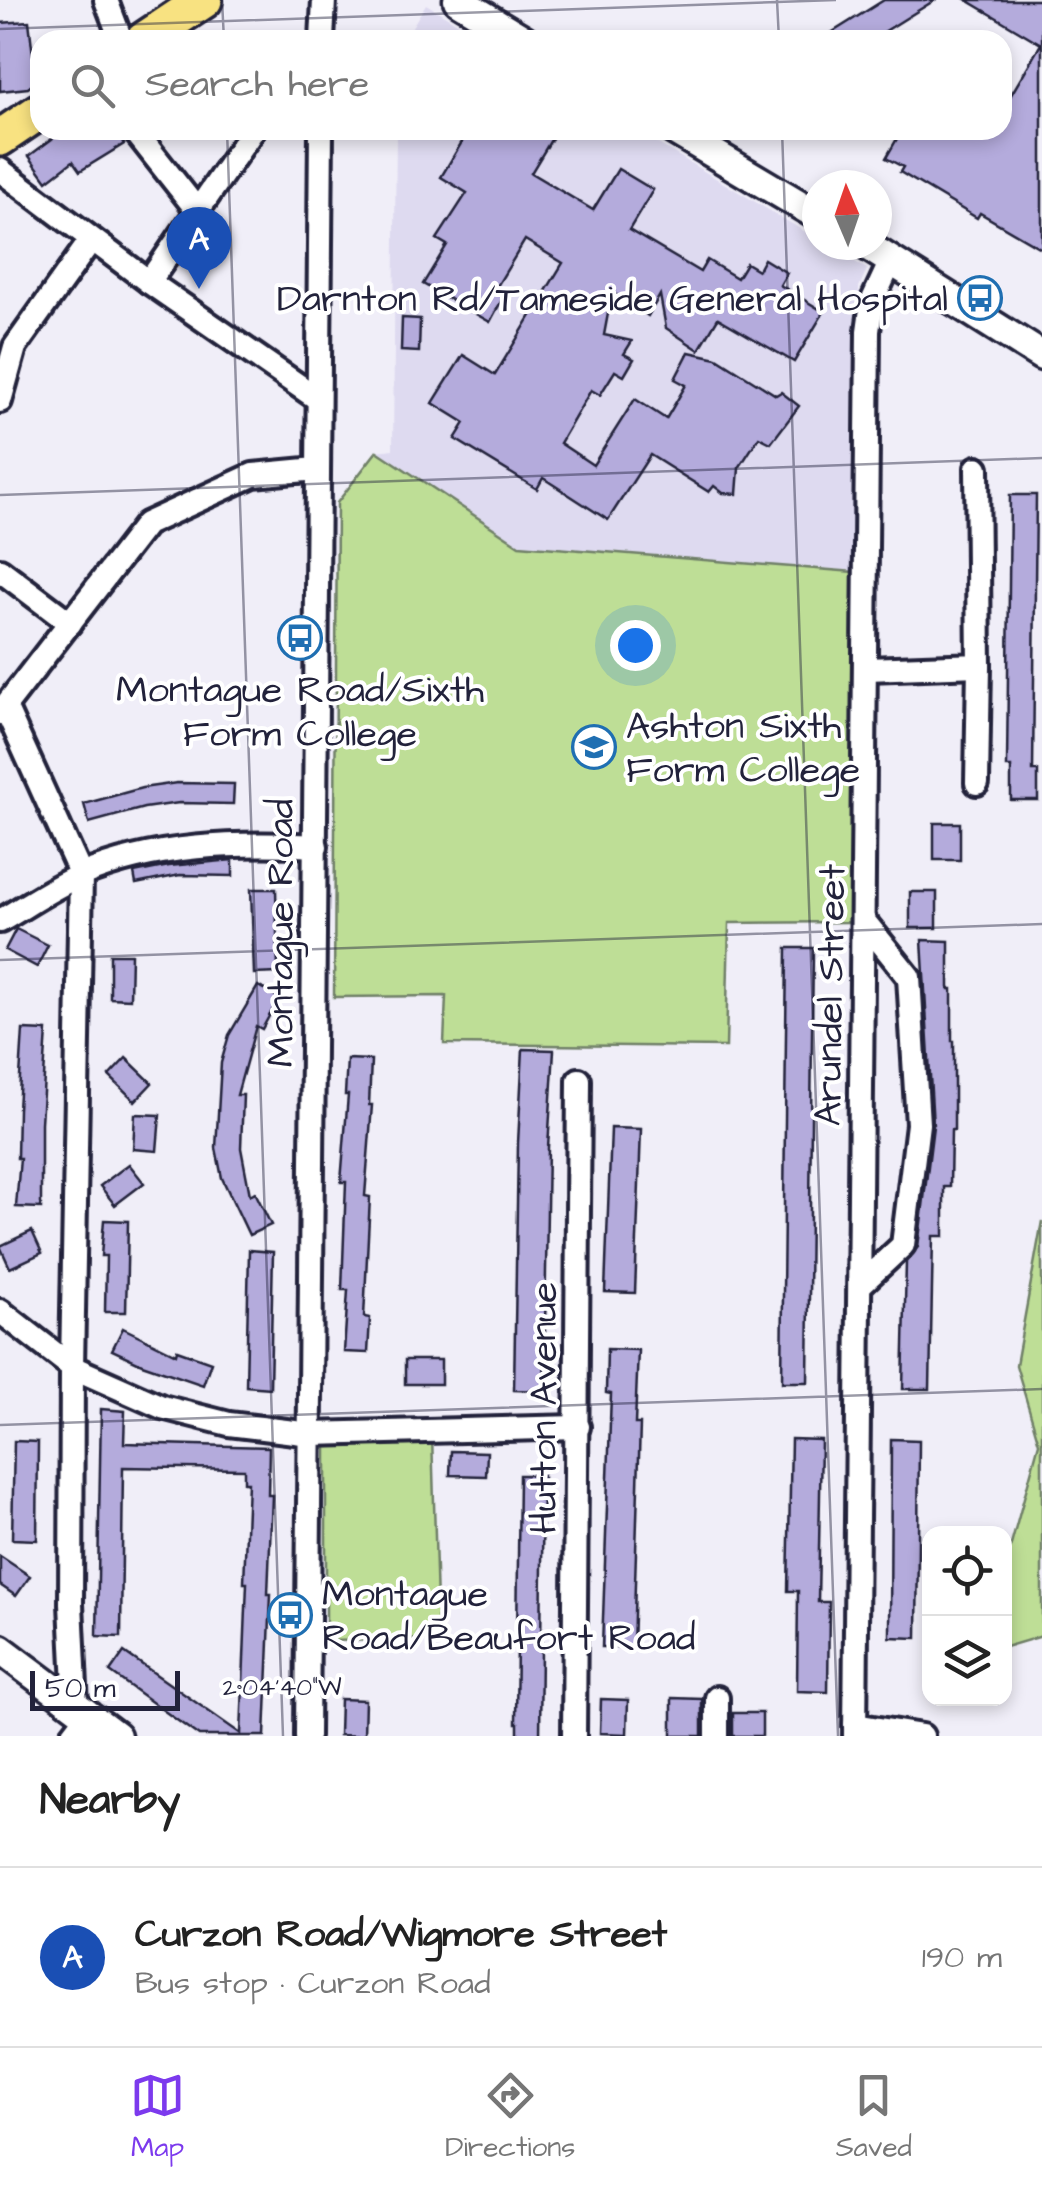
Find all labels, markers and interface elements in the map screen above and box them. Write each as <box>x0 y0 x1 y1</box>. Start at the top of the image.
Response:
search box <box>30 30 1012 140</box>
icon: search <box>65 58 120 113</box>
text: Search here <box>145 59 369 111</box>
north arrow <box>802 170 892 260</box>
pin: A <box>166 206 232 289</box>
place label: Darnton Rd/Tameside General Hospital <box>277 274 948 326</box>
bus stop icon: Darnton Rd/Tameside General Hospital <box>957 275 1003 321</box>
bus stop icon: Montague Road/Sixth Form College <box>277 615 323 661</box>
your location <box>610 620 661 671</box>
place label: Montague Road/Sixth Form College <box>116 665 484 761</box>
place label: Ashton Sixth Form College <box>626 701 860 797</box>
school or university icon: Ashton Sixth Form College <box>571 724 617 770</box>
street label: Montague Road <box>256 799 308 1067</box>
street label: Arundel Street <box>803 864 859 1127</box>
street label: Hutton Avenue <box>519 1282 571 1534</box>
map controls <box>922 1526 1012 1706</box>
button: locate <box>922 1526 1012 1616</box>
place label: Montague Road/Beaufort Road <box>322 1569 696 1665</box>
bus stop icon: Montague Road/Beaufort Road <box>267 1592 313 1638</box>
button: layers <box>922 1616 1012 1706</box>
scale bar <box>30 1666 180 1710</box>
text: 50 m <box>45 1669 116 1708</box>
text: 2°04'40"W <box>223 1670 342 1705</box>
text: Nearby <box>40 1772 180 1830</box>
text: Curzon Road/Wigmore Street <box>135 1909 667 1961</box>
text: A <box>62 1935 83 1980</box>
text: 190 m <box>922 1935 1002 1980</box>
text: Bus stop · Curzon Road <box>135 1961 491 2006</box>
tab: Map <box>130 2068 185 2167</box>
tab: Directions <box>445 2068 575 2167</box>
tab: Saved <box>836 2068 912 2167</box>

